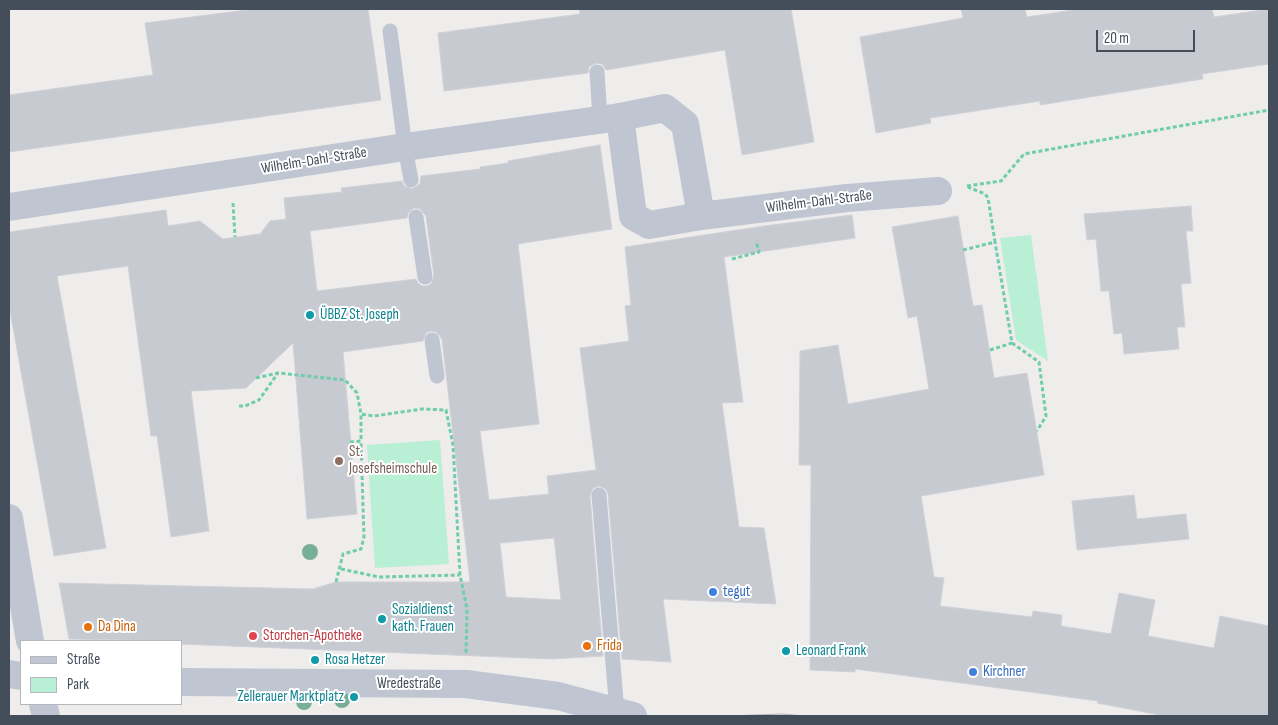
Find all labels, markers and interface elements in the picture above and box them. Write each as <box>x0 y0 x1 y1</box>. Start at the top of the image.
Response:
scale bar <box>1098 20 1197 52</box>
text: 20 m <box>1104 29 1129 48</box>
street label: Wilhelm-Dahl-Straße <box>260 144 368 178</box>
street label: Wilhelm-Dahl-Straße <box>765 187 873 217</box>
place label: ÜBBZ St. Joseph <box>320 306 399 324</box>
marker: ÜBBZ St. Joseph <box>304 309 316 321</box>
place label: St. Josefsheimschule <box>349 443 437 478</box>
marker: St. Josefsheimschule <box>333 455 345 467</box>
place label: tegut <box>723 583 750 601</box>
marker: tegut <box>707 586 719 598</box>
place label: Sozialdienst kath. Frauen <box>392 601 454 636</box>
marker: Sozialdienst kath. Frauen <box>376 613 388 625</box>
place label: Da Dina <box>98 618 136 636</box>
marker: Da Dina <box>82 621 94 633</box>
place label: Storchen-Apotheke <box>263 627 362 645</box>
marker: Storchen-Apotheke <box>247 630 259 642</box>
place label: Frida <box>597 637 622 655</box>
legend <box>20 640 182 705</box>
marker: Frida <box>581 640 593 652</box>
place label: Leonard Frank <box>796 642 866 660</box>
marker: Leonard Frank <box>780 645 792 657</box>
text: Straße <box>67 650 100 669</box>
place label: Rosa Hetzer <box>325 651 385 669</box>
marker: Rosa Hetzer <box>309 654 321 666</box>
place label: Kirchner <box>983 663 1026 681</box>
marker: Kirchner <box>967 666 979 678</box>
text: Park <box>67 675 89 694</box>
street label: Wredestraße <box>377 675 441 693</box>
place label: Zellerauer Marktplatz <box>237 688 344 706</box>
marker: Zellerauer Marktplatz <box>348 691 360 703</box>

